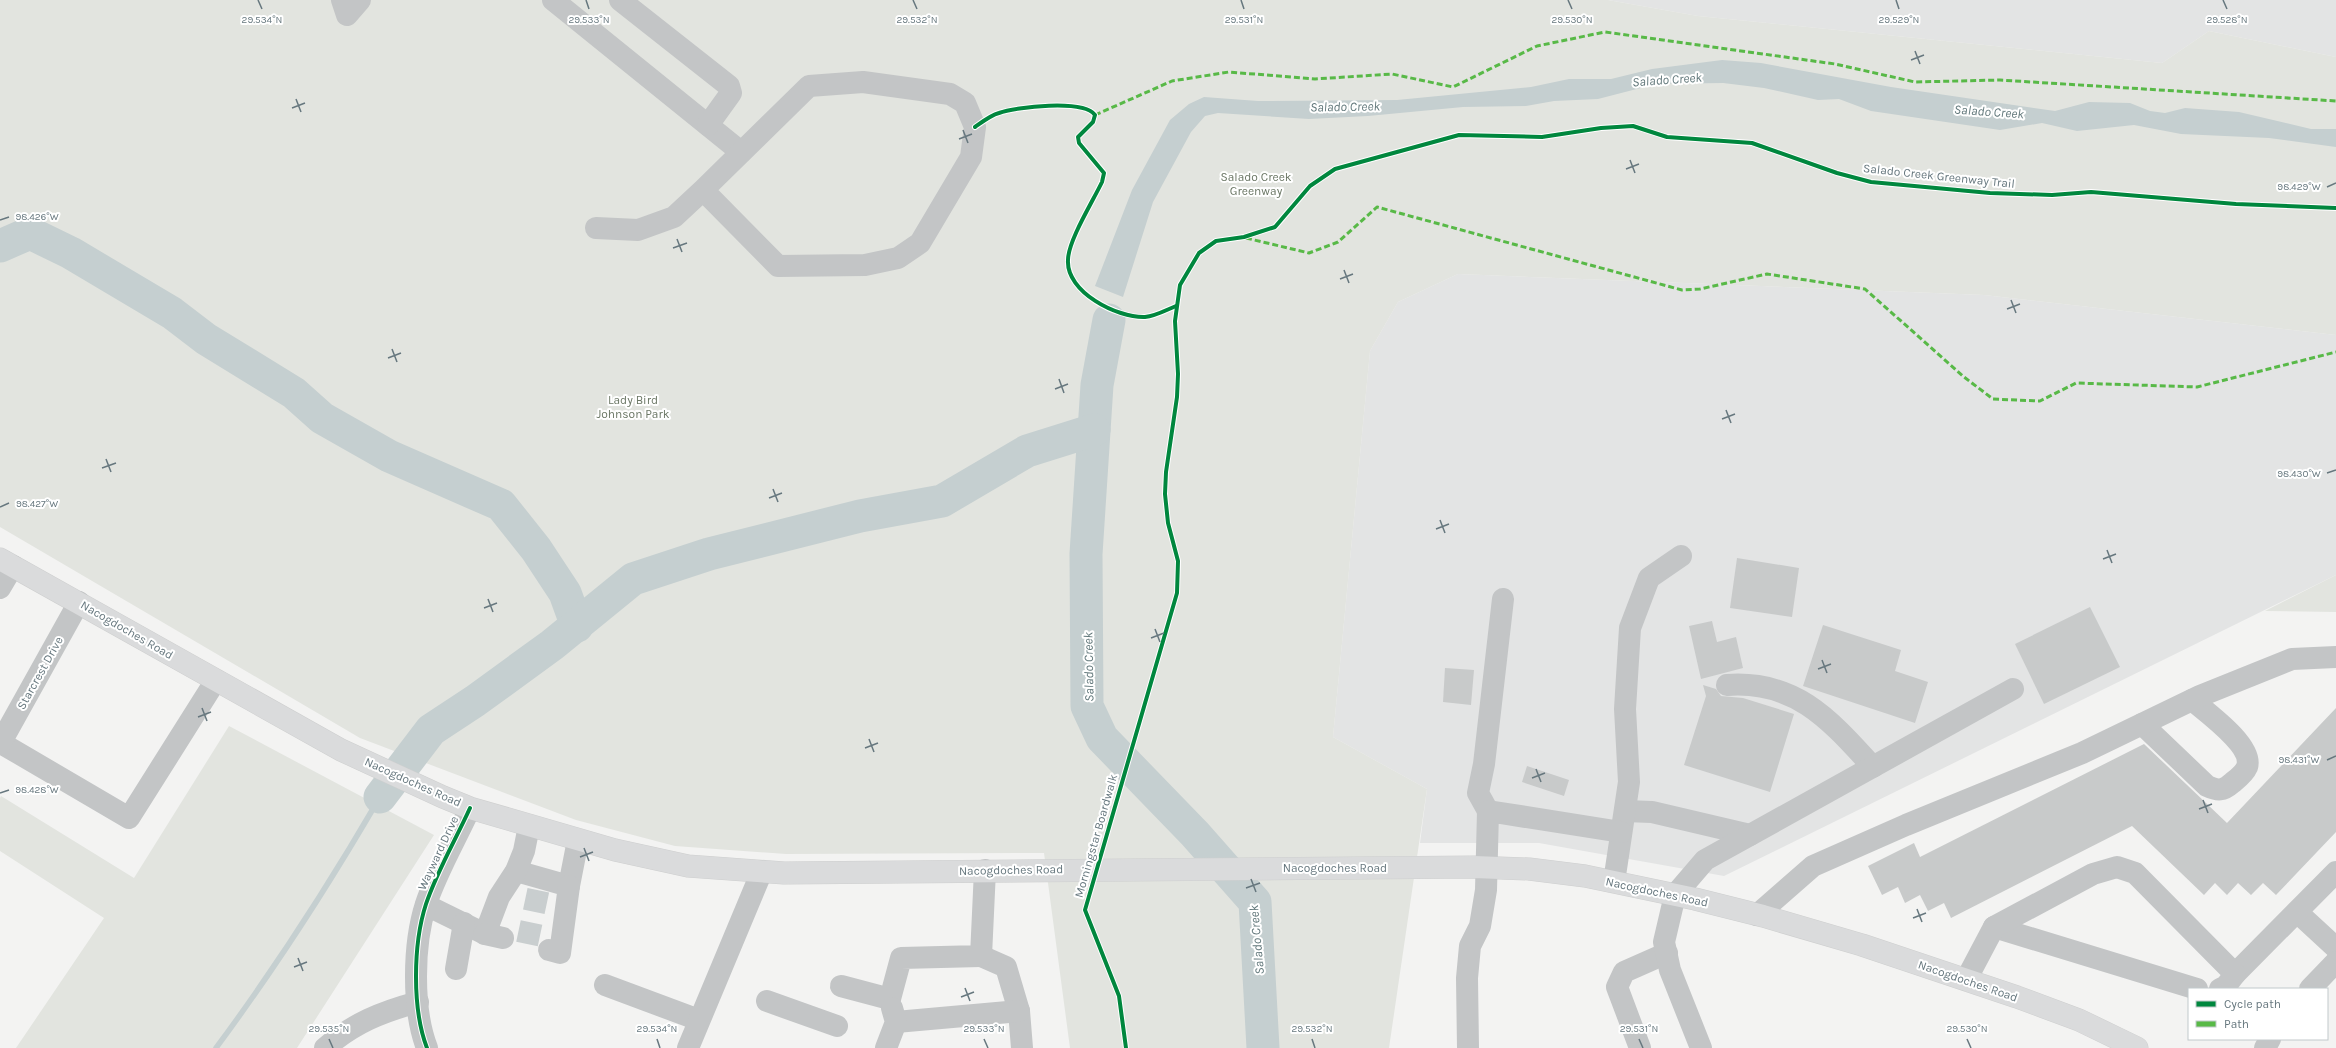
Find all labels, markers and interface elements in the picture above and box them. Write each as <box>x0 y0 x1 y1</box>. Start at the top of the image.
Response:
text: 29.534°N <box>242 14 282 26</box>
text: 29.533°N <box>568 14 610 26</box>
text: 29.532°N <box>897 14 937 26</box>
text: 29.531°N <box>1225 14 1263 26</box>
text: 29.530°N <box>1551 14 1593 26</box>
text: 29.529°N <box>1879 14 1919 26</box>
text: 29.528°N <box>2206 14 2248 26</box>
water label: Salado Creek <box>1632 70 1703 89</box>
water label: Salado Creek <box>1310 98 1380 115</box>
water label: Salado Creek <box>1954 102 2025 121</box>
street label: Salado Creek Greenway Trail <box>1863 161 2015 191</box>
park label: Salado Creek Greenway <box>1220 170 1292 198</box>
text: 98.429°W <box>2277 181 2321 193</box>
text: 98.426°W <box>15 211 59 223</box>
park label: Lady Bird Johnson Park <box>596 393 670 421</box>
text: 98.430°W <box>2277 468 2321 480</box>
text: 98.427°W <box>16 498 58 510</box>
street label: Nacogdoches Road <box>78 598 176 662</box>
water label: Salado Creek <box>1080 632 1097 702</box>
street label: Starcrest Drive <box>14 634 66 712</box>
street label: Nacogdoches Road <box>362 754 464 810</box>
text: 98.431°W <box>2279 754 2319 766</box>
street label: Morningstar Boardwalk <box>1072 772 1120 899</box>
text: 98.428°W <box>15 784 59 796</box>
street label: Wayward Drive <box>415 814 461 892</box>
street label: Nacogdoches Road <box>1283 861 1387 875</box>
street label: Nacogdoches Road <box>959 862 1063 878</box>
street label: Nacogdoches Road <box>1604 874 1710 910</box>
water label: Salado Creek <box>1246 904 1267 975</box>
street label: Nacogdoches Road <box>1916 957 2020 1005</box>
legend <box>2188 988 2328 1040</box>
text: Cycle path <box>2224 997 2281 1011</box>
text: Path <box>2224 1017 2249 1031</box>
text: 29.535°N <box>309 1023 349 1035</box>
text: 29.534°N <box>637 1023 677 1035</box>
text: 29.533°N <box>963 1023 1005 1035</box>
text: 29.532°N <box>1292 1023 1332 1035</box>
text: 29.531°N <box>1620 1023 1658 1035</box>
text: 29.530°N <box>1946 1023 1988 1035</box>

